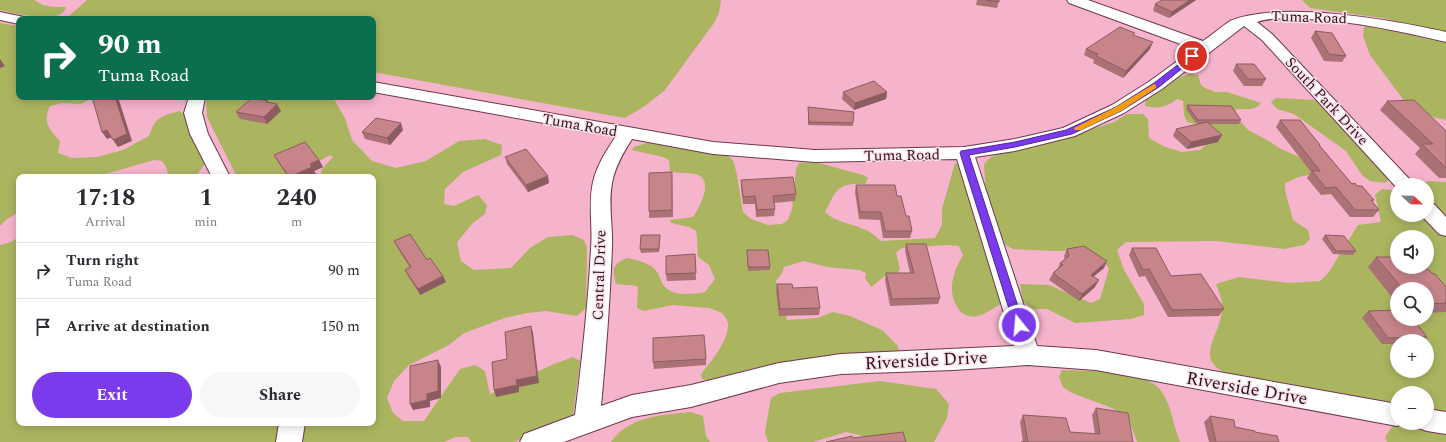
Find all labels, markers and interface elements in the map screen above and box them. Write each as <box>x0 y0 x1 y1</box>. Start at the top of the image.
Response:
street label: Tuma Road <box>1271 5 1347 30</box>
text: 90 m <box>98 23 162 66</box>
icon: right <box>32 32 84 84</box>
pin <box>1175 39 1209 73</box>
icon: arrive <box>1181 45 1203 67</box>
street label: South Park Drive <box>1279 52 1374 151</box>
text: Tuma Road <box>98 62 189 89</box>
street label: Tuma Road <box>540 108 619 143</box>
street label: Tuma Road <box>864 143 940 168</box>
north arrow <box>1390 178 1434 222</box>
map controls <box>1390 178 1434 430</box>
text: 17:18 <box>75 180 135 216</box>
text: 1 <box>199 180 213 216</box>
text: 240 <box>276 180 317 216</box>
text: Arrival <box>85 212 126 232</box>
text: min <box>195 212 217 232</box>
text: m <box>291 212 302 232</box>
street label: Central Drive <box>586 229 613 321</box>
button: sound <box>1390 230 1434 274</box>
text: Turn right <box>66 249 139 272</box>
text: 90 m <box>328 259 360 282</box>
icon: right <box>32 260 54 282</box>
text: Tuma Road <box>66 272 132 292</box>
button: search <box>1390 282 1434 326</box>
position arrow <box>998 304 1040 346</box>
text: Arrive at destination <box>66 315 210 338</box>
text: 150 m <box>321 315 360 338</box>
icon: arrive <box>32 316 54 338</box>
button: + <box>1390 334 1434 378</box>
street label: Riverside Drive <box>864 344 988 377</box>
street label: Riverside Drive <box>1184 365 1310 412</box>
button: Exit <box>32 372 192 418</box>
button: Share <box>200 372 360 418</box>
button: − <box>1390 386 1434 430</box>

